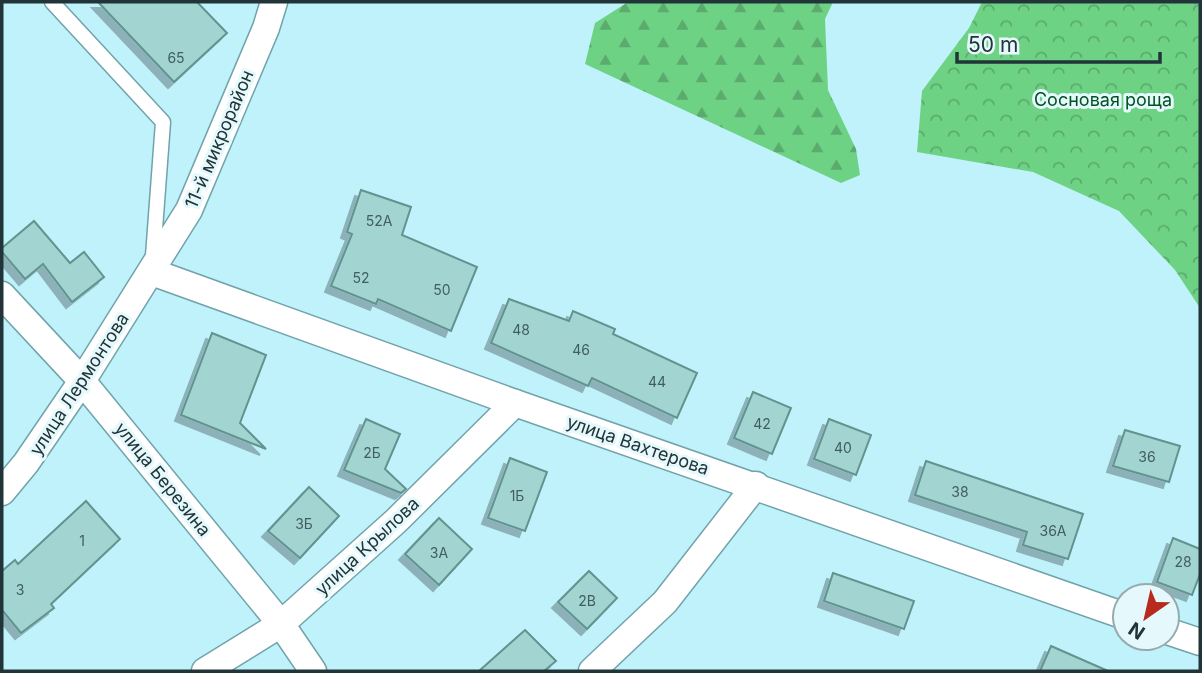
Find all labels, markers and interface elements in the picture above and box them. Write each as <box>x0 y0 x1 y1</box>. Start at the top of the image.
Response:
scale bar <box>957 21 1160 65</box>
text: 50 m <box>968 32 1018 57</box>
house number: 65 <box>167 49 185 66</box>
street label: 11-й микрорайон <box>180 67 258 211</box>
park label: Сосновая роща <box>1034 89 1172 110</box>
house number: 52А <box>366 212 393 229</box>
house number: 52 <box>352 269 370 286</box>
house number: 50 <box>433 281 451 298</box>
street label: улица Лермонтова <box>25 309 133 459</box>
house number: 48 <box>512 321 530 338</box>
house number: 46 <box>572 341 590 358</box>
house number: 44 <box>648 373 666 390</box>
street label: улица Вахтерова <box>564 411 712 479</box>
house number: 42 <box>753 415 771 432</box>
street label: улица Березина <box>111 418 215 540</box>
house number: 40 <box>834 439 852 456</box>
house number: 2Б <box>363 444 381 461</box>
house number: 36 <box>1138 448 1156 465</box>
house number: 38 <box>951 483 969 500</box>
house number: 1Б <box>510 487 524 504</box>
street label: улица Крылова <box>311 493 423 599</box>
house number: 3Б <box>295 515 313 532</box>
house number: 36А <box>1040 522 1067 539</box>
house number: 1 <box>79 532 85 549</box>
house number: 3А <box>430 544 448 561</box>
house number: 28 <box>1174 553 1192 570</box>
house number: 3 <box>16 581 24 598</box>
north arrow <box>1111 582 1181 652</box>
house number: 2В <box>578 592 596 609</box>
text: N <box>1124 617 1149 644</box>

